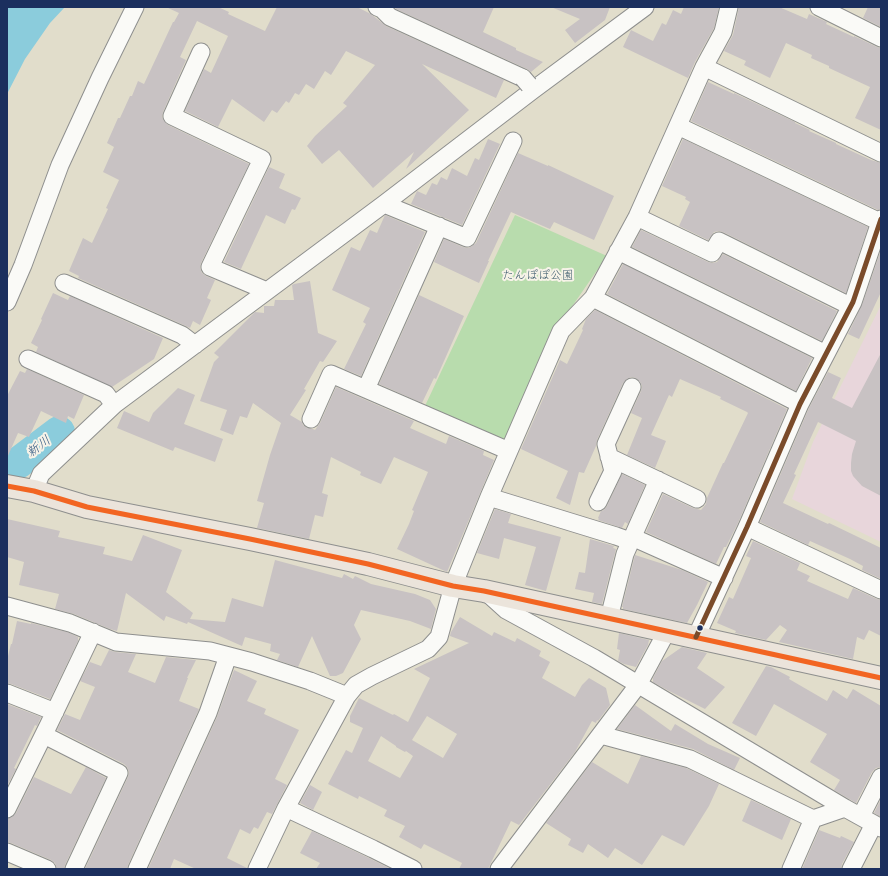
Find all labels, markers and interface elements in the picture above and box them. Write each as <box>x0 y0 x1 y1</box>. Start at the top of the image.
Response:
park label: たんぽぽ公園 <box>502 269 574 283</box>
water label: 新川 <box>24 433 54 461</box>
unlabelled marker <box>695 623 705 633</box>

